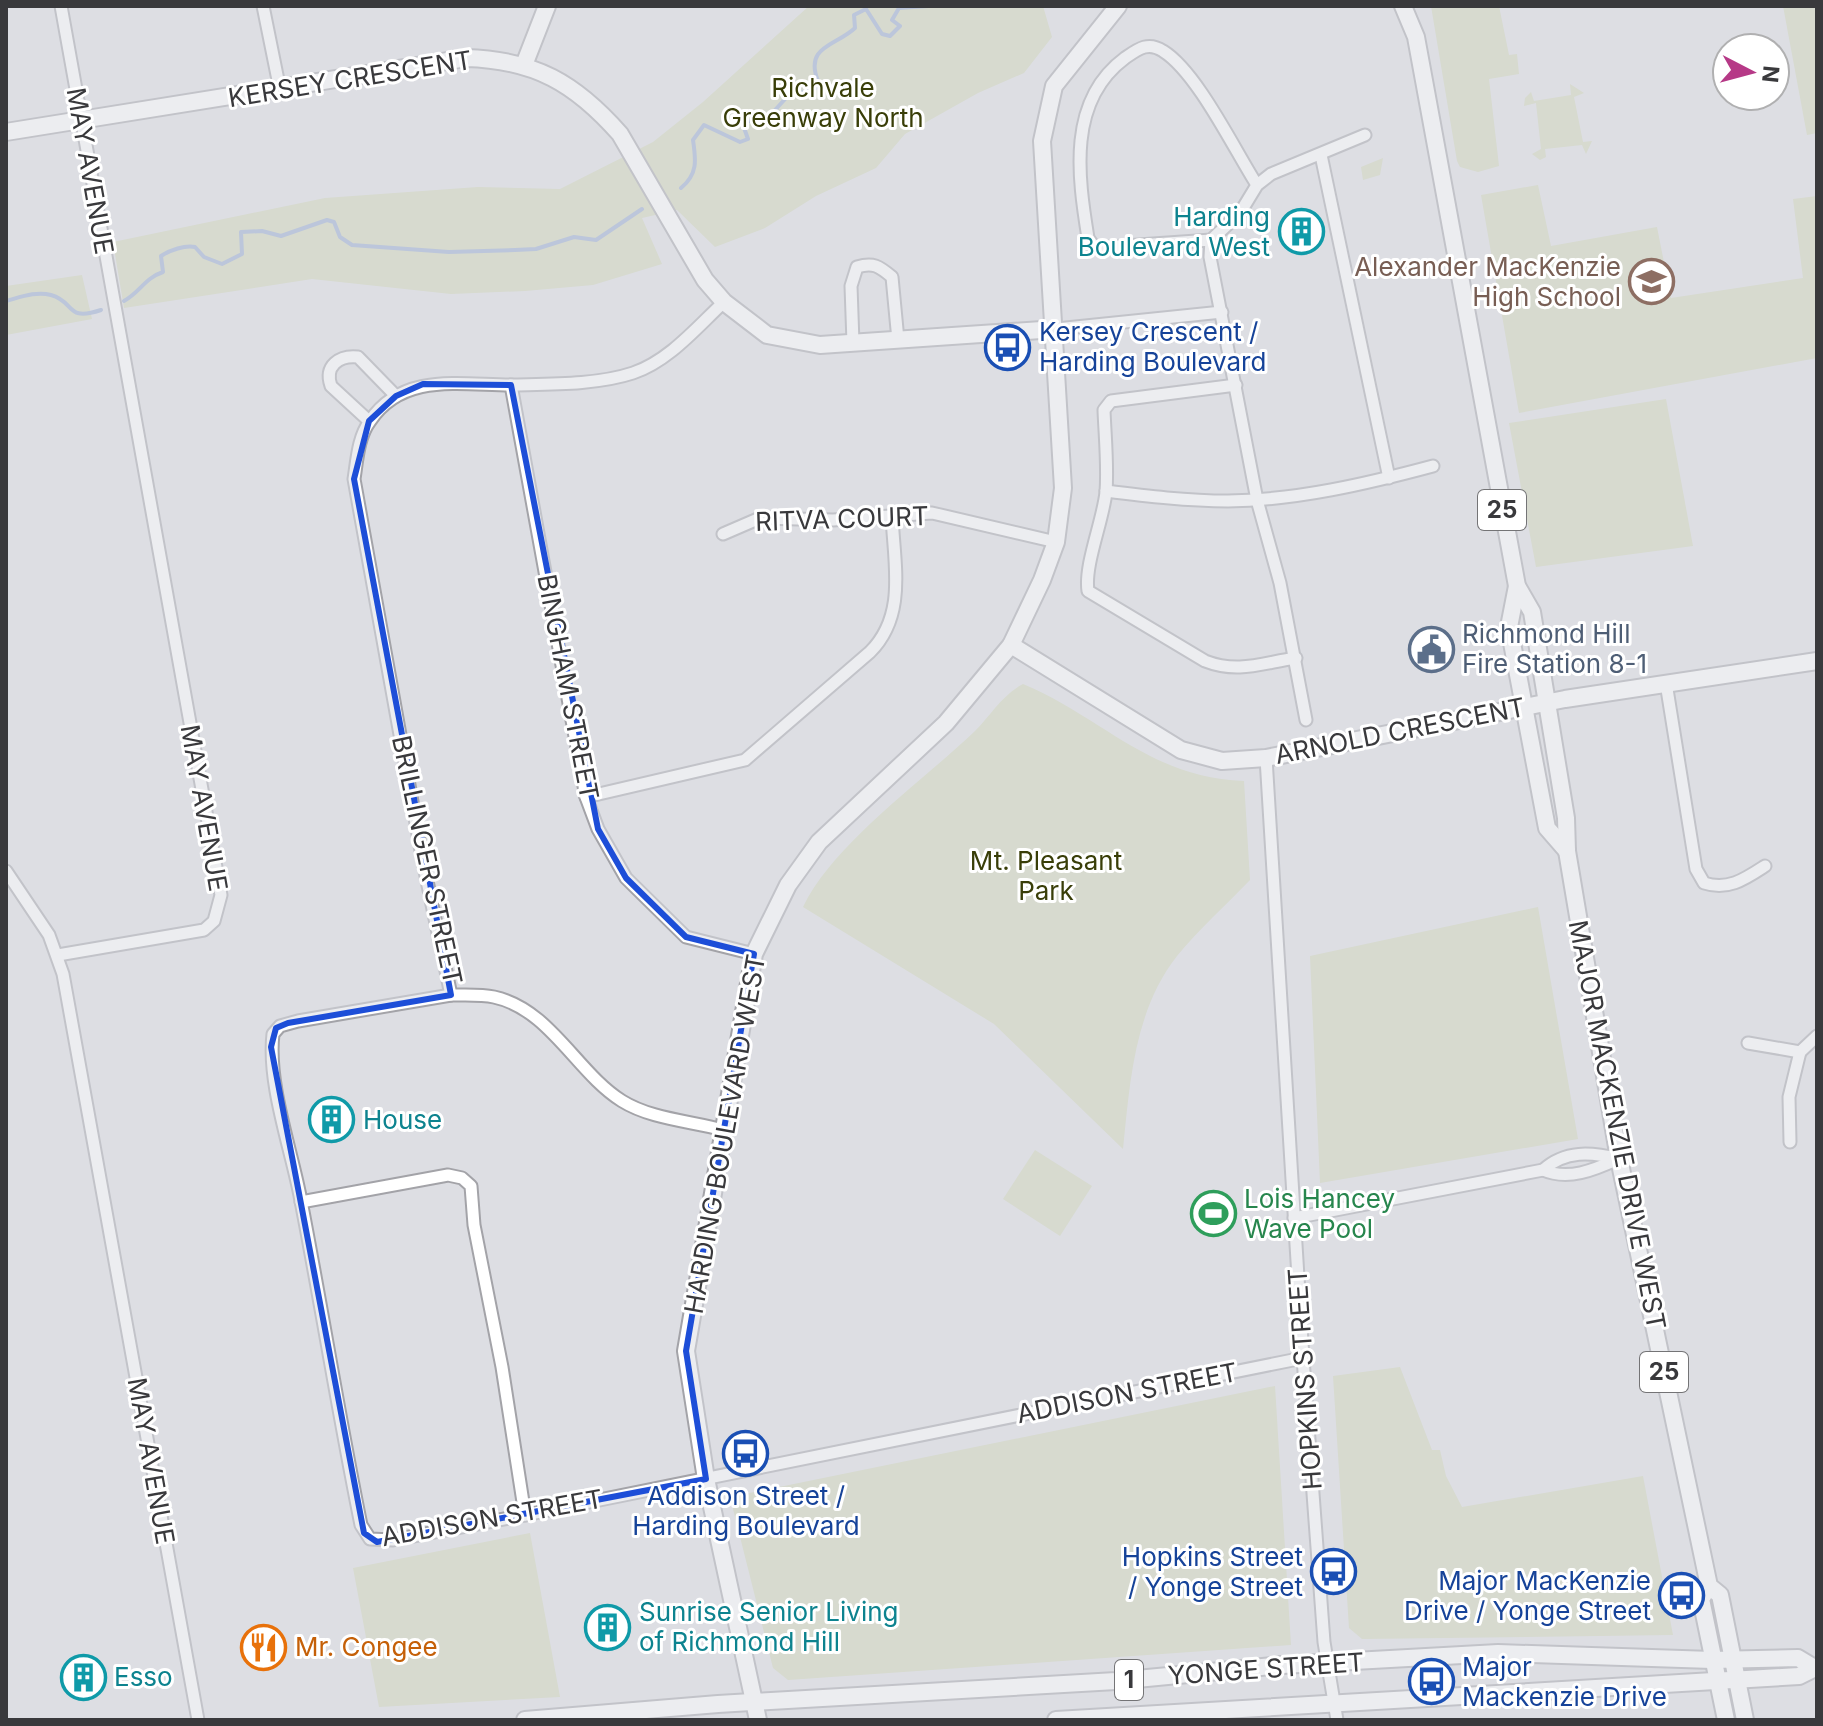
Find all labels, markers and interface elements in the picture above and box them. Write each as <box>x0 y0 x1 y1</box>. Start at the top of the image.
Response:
north arrow <box>1711 32 1791 112</box>
street label: KERSEY CRESCENT <box>226 44 474 113</box>
text: N <box>1757 64 1785 84</box>
park label: Richvale Greenway North <box>722 72 924 133</box>
street label: MAY AVENUE <box>61 85 120 257</box>
place label: Harding Boulevard West <box>1078 201 1270 262</box>
building icon: Harding Boulevard West <box>1277 208 1325 256</box>
place label: Alexander MacKenzie High School <box>1354 251 1621 312</box>
school or university icon: Alexander MacKenzie High School <box>1628 258 1676 306</box>
place label: Kersey Crescent / Harding Boulevard <box>1039 316 1266 377</box>
bus stop icon: Kersey Crescent / Harding Boulevard <box>984 323 1032 371</box>
road number: 25 <box>1478 490 1526 530</box>
street label: RITVA COURT <box>755 500 929 537</box>
street label: BINGHAM STREET <box>531 571 606 802</box>
place label: Richmond Hill Fire Station 8-1 <box>1462 618 1647 679</box>
public building icon: Richmond Hill Fire Station 8-1 <box>1407 625 1455 673</box>
street label: ARNOLD CRESCENT <box>1272 691 1528 770</box>
street label: MAY AVENUE <box>175 722 234 894</box>
street label: BRILLINGER STREET <box>386 732 469 987</box>
park label: Mt. Pleasant Park <box>970 845 1122 906</box>
street label: MAJOR MACKENZIE DRIVE WEST <box>1563 917 1672 1332</box>
street label: HARDING BOULEVARD WEST <box>678 952 771 1316</box>
building icon: House <box>308 1096 356 1144</box>
place label: House <box>363 1104 442 1135</box>
place label: Lois Hancey Wave Pool <box>1244 1183 1395 1244</box>
sports icon: Lois Hancey Wave Pool <box>1189 1190 1237 1238</box>
street label: HOPKINS STREET <box>1281 1267 1328 1491</box>
road number: 25 <box>1640 1352 1688 1392</box>
street label: ADDISON STREET <box>1014 1356 1240 1429</box>
street label: MAY AVENUE <box>122 1375 181 1547</box>
bus stop icon: Addison Street / Harding Boulevard <box>722 1429 770 1477</box>
place label: Addison Street / Harding Boulevard <box>632 1480 860 1541</box>
street label: ADDISON STREET <box>379 1483 605 1552</box>
place label: Hopkins Street / Yonge Street <box>1122 1541 1303 1602</box>
bus stop icon: Hopkins Street / Yonge Street <box>1310 1548 1358 1596</box>
place label: Major MacKenzie Drive / Yonge Street <box>1404 1565 1651 1626</box>
bus stop icon: Major MacKenzie Drive / Yonge Street <box>1658 1572 1706 1620</box>
place label: Sunrise Senior Living of Richmond Hill <box>639 1596 899 1657</box>
building icon: Sunrise Senior Living of Richmond Hill <box>584 1603 632 1651</box>
restaurant icon: Mr. Congee <box>240 1623 288 1671</box>
place label: Mr. Congee <box>295 1631 438 1662</box>
street label: YONGE STREET <box>1167 1646 1365 1691</box>
place label: Major Mackenzie Drive <box>1462 1651 1667 1712</box>
building icon: Esso <box>59 1653 107 1701</box>
bus stop icon: Major Mackenzie Drive <box>1407 1658 1455 1706</box>
road number: 1 <box>1115 1660 1143 1700</box>
place label: Esso <box>114 1661 173 1692</box>

